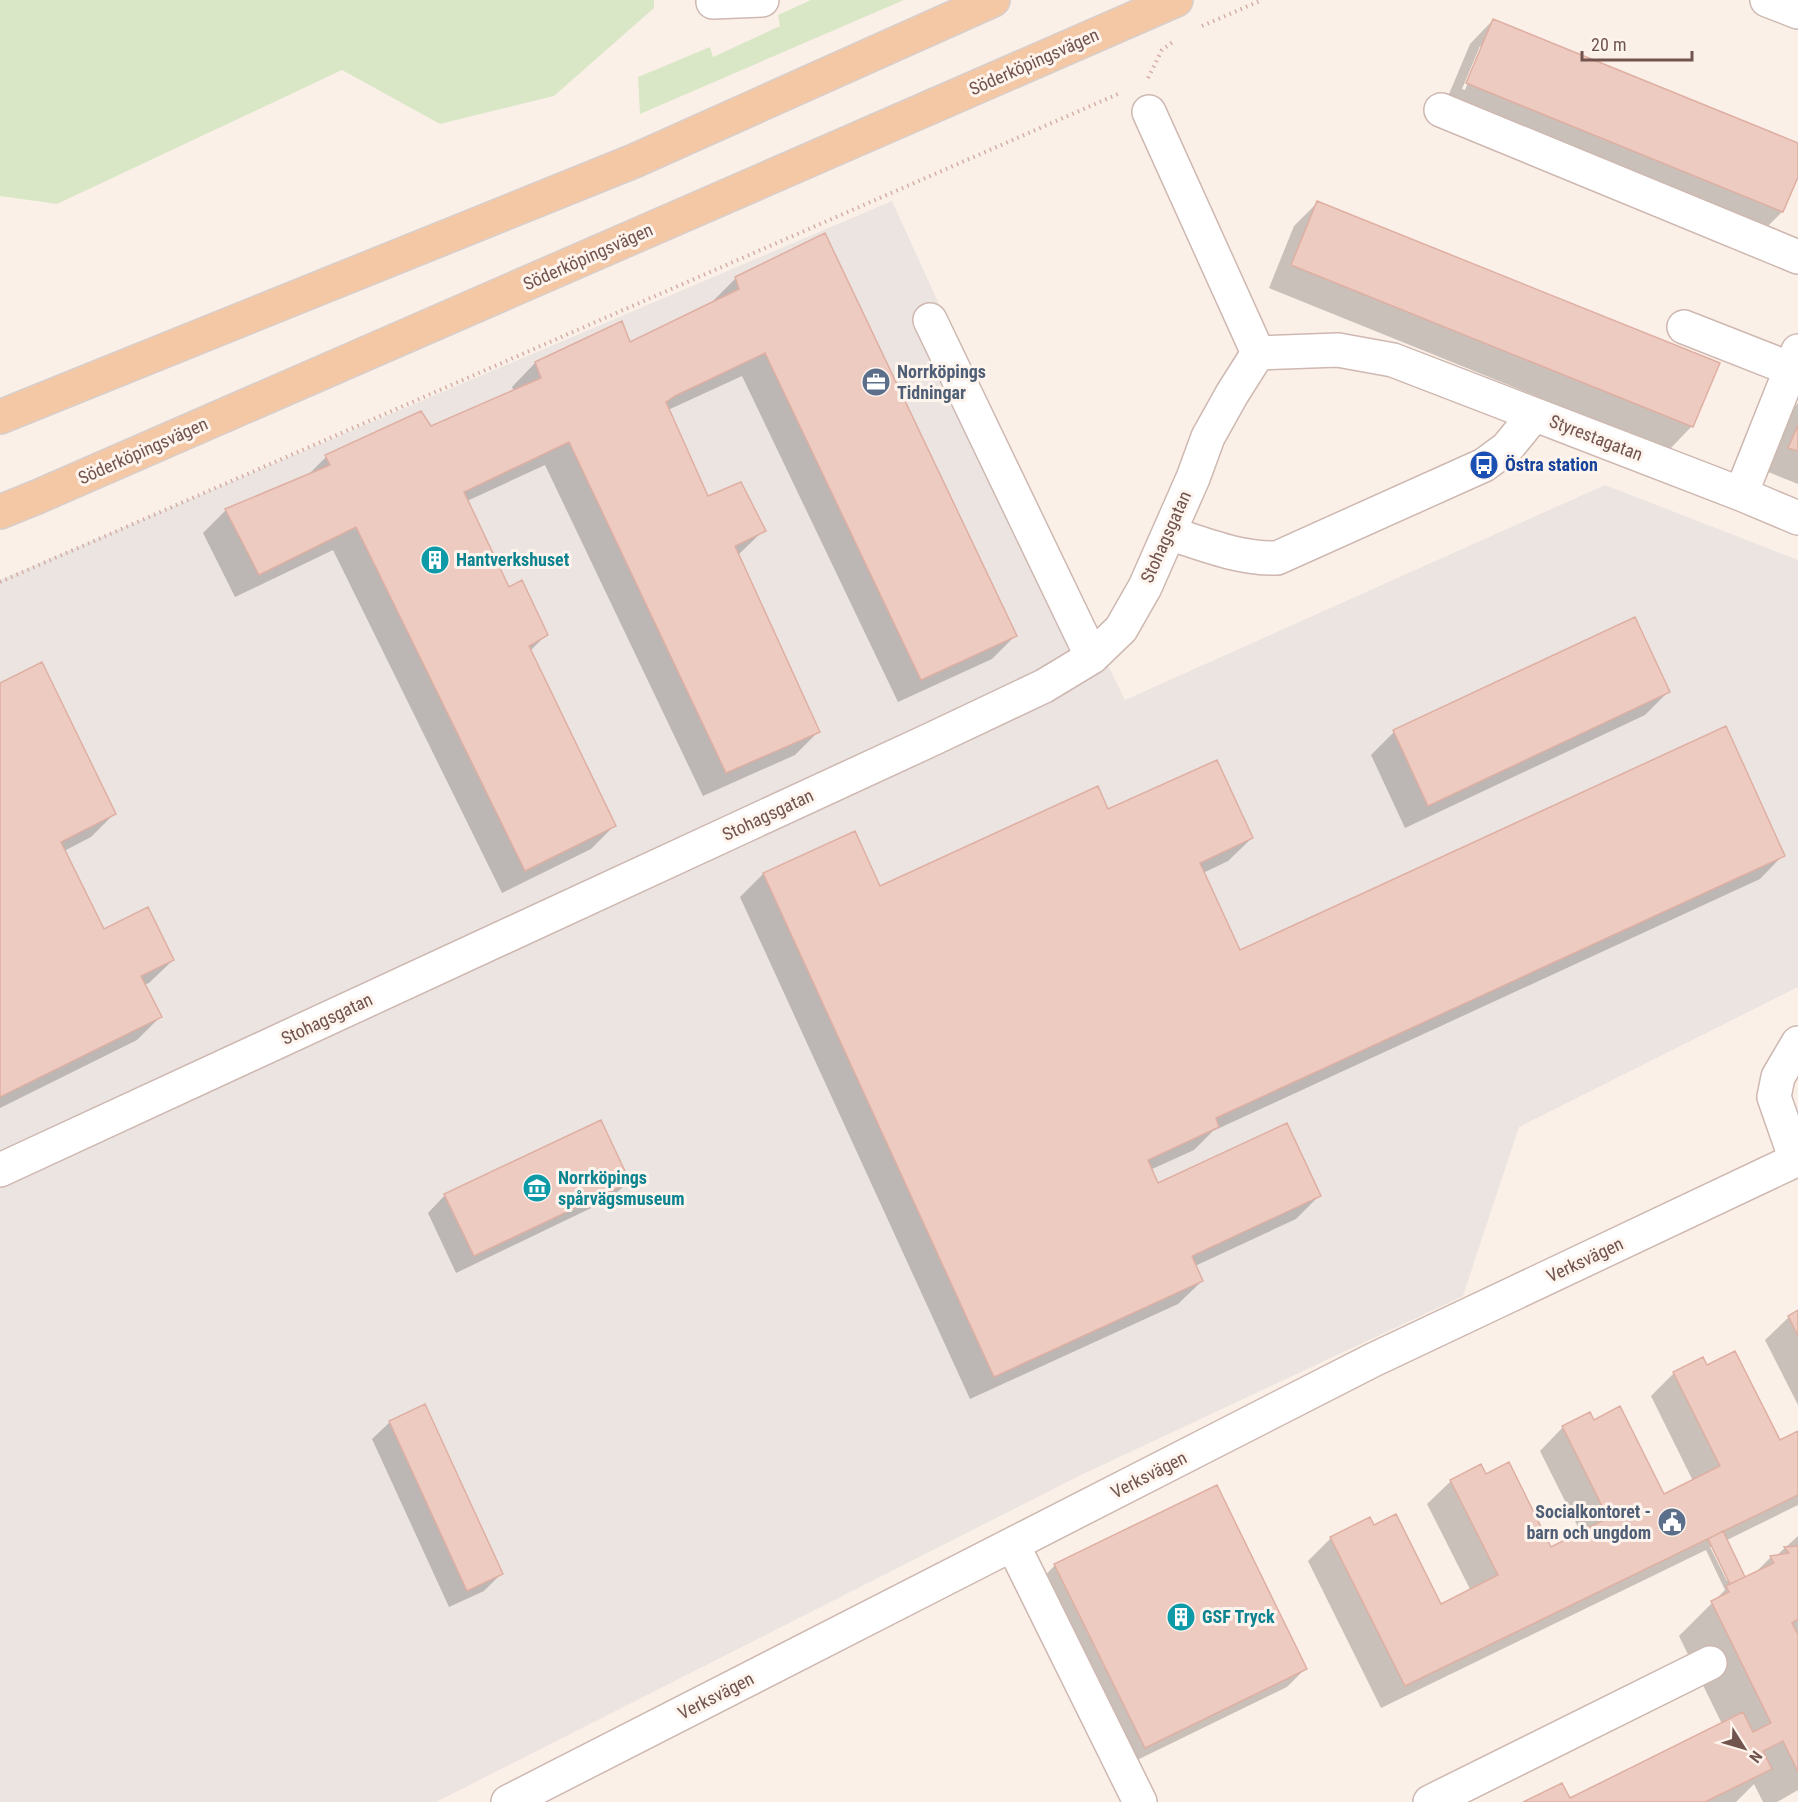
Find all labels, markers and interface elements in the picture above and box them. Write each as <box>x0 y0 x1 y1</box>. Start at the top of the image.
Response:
street label: Söderköpingsvägen <box>966 24 1102 99</box>
scale bar <box>1582 24 1692 62</box>
text: 20 m <box>1591 34 1626 55</box>
street label: Söderköpingsvägen <box>520 219 656 294</box>
place label: Norrköpings Tidningar <box>897 361 986 403</box>
office icon: Norrköpings Tidningar <box>860 366 892 398</box>
street label: Styrestagatan <box>1547 410 1646 465</box>
street label: Söderköpingsvägen <box>75 413 211 488</box>
bus stop icon: Östra station <box>1468 449 1500 481</box>
place label: Östra station <box>1505 454 1598 475</box>
street label: Stohagsgatan <box>1136 488 1195 586</box>
building icon: Hantverkshuset <box>419 544 451 576</box>
place label: Hantverkshuset <box>456 549 570 570</box>
street label: Stohagsgatan <box>719 784 817 845</box>
street label: Stohagsgatan <box>278 988 376 1049</box>
place label: Norrköpings spårvägsmuseum <box>558 1167 685 1209</box>
museum icon: Norrköpings spårvägsmuseum <box>521 1172 553 1204</box>
street label: Verksvägen <box>1543 1233 1626 1286</box>
street label: Verksvägen <box>1107 1447 1190 1503</box>
place label: Socialkontoret - barn och ungdom <box>1526 1501 1651 1543</box>
public building icon: Socialkontoret - barn och ungdom <box>1656 1506 1688 1538</box>
building icon: GSF Tryck <box>1165 1601 1197 1633</box>
place label: GSF Tryck <box>1202 1606 1275 1627</box>
street label: Verksvägen <box>674 1668 757 1724</box>
north arrow <box>1714 1718 1774 1778</box>
text: N <box>1745 1747 1766 1766</box>

